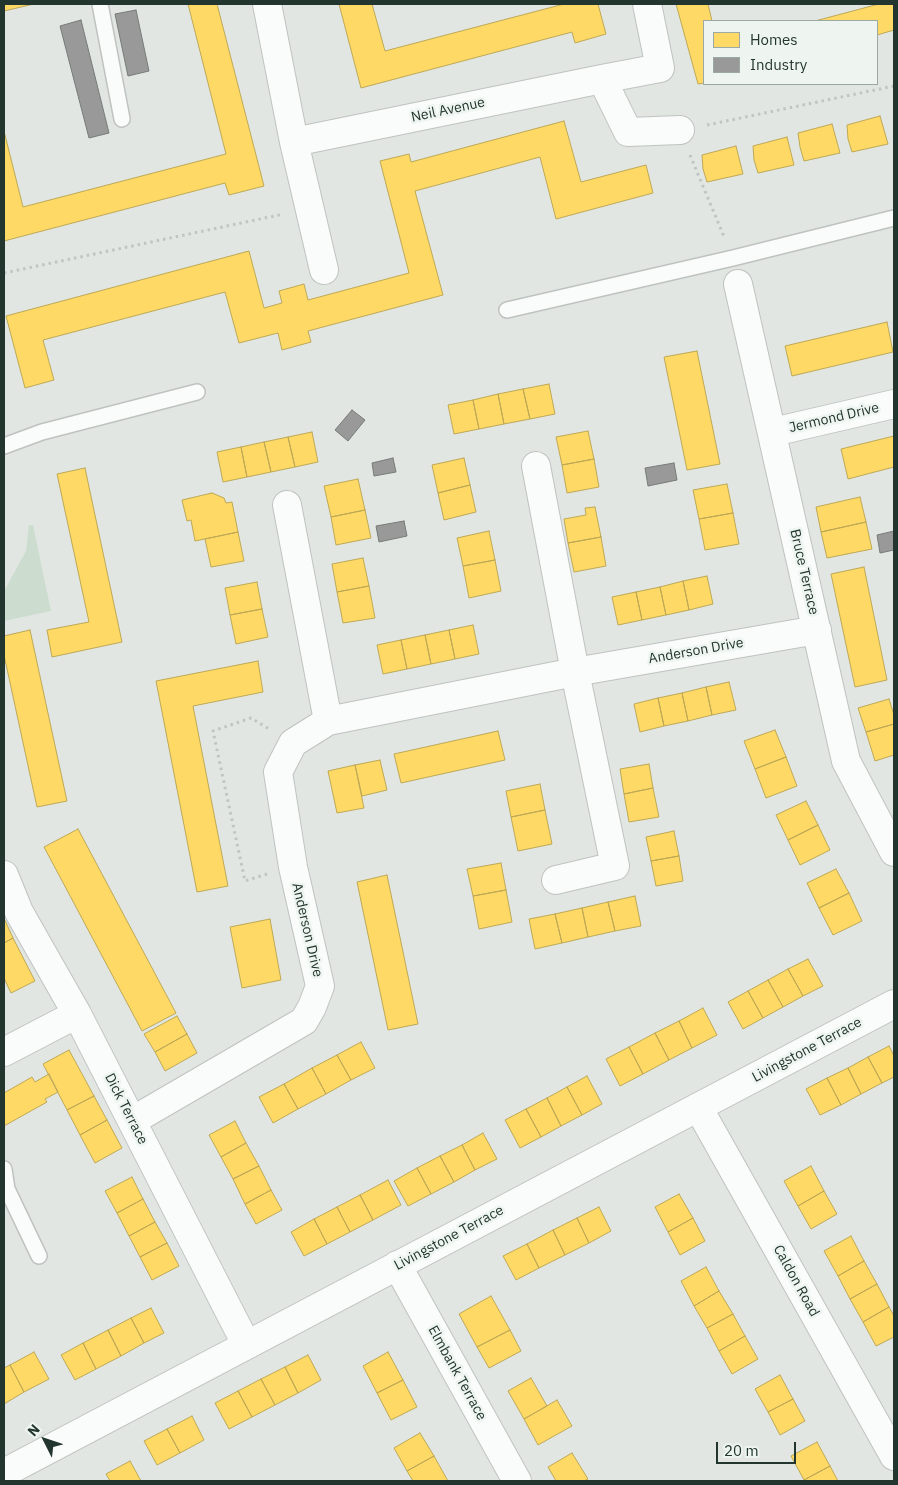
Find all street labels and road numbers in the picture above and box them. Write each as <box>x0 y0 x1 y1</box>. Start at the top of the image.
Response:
street label: Neil Avenue <box>410 94 486 126</box>
street label: Jermond Drive <box>787 399 881 437</box>
street label: Bruce Terrace <box>786 528 822 616</box>
street label: Anderson Drive <box>647 634 745 668</box>
street label: Anderson Drive <box>288 881 326 979</box>
street label: Livingstone Terrace <box>749 1014 865 1086</box>
street label: Dick Terrace <box>101 1071 151 1147</box>
street label: Livingstone Terrace <box>391 1202 507 1274</box>
street label: Caldon Road <box>769 1242 823 1320</box>
street label: Elmbank Terrace <box>424 1323 490 1423</box>

